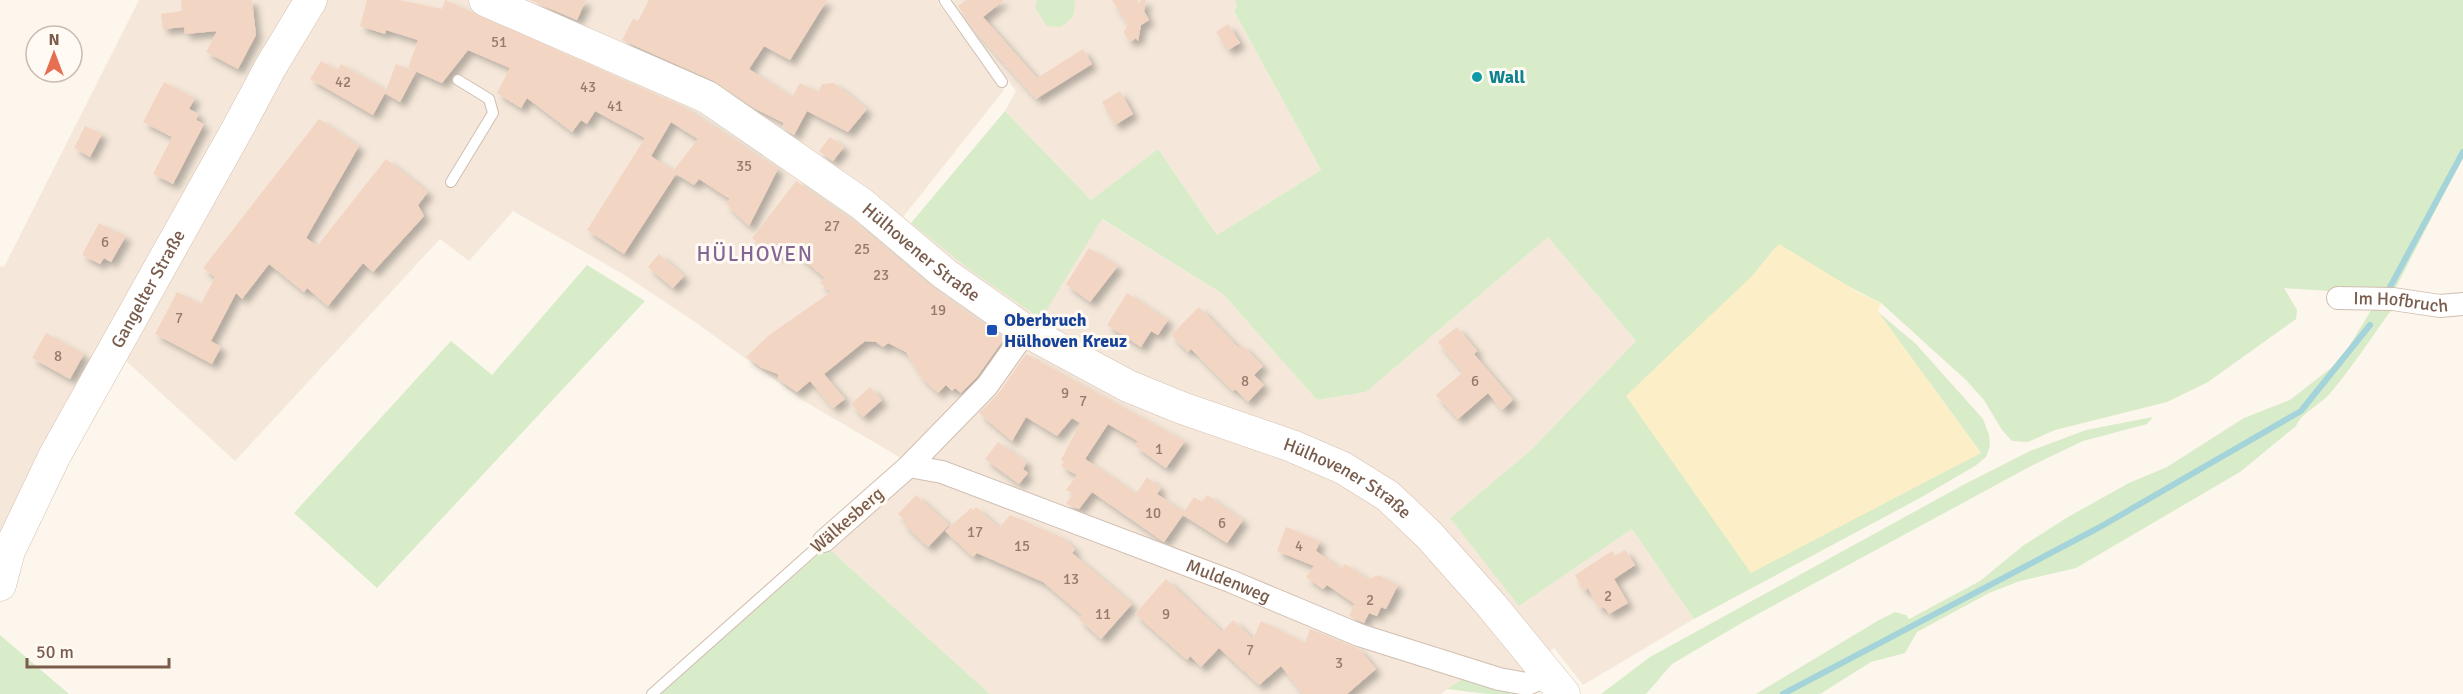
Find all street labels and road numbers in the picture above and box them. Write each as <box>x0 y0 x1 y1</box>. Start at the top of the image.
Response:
street label: Hülhovener Straße <box>858 198 984 306</box>
street label: Gangelter Straße <box>106 226 190 352</box>
street label: Im Hofbruch <box>2353 287 2449 317</box>
street label: Hülhovener Straße <box>1281 433 1416 523</box>
street label: Wälkesberg <box>806 482 888 558</box>
street label: Muldenweg <box>1183 554 1274 608</box>

